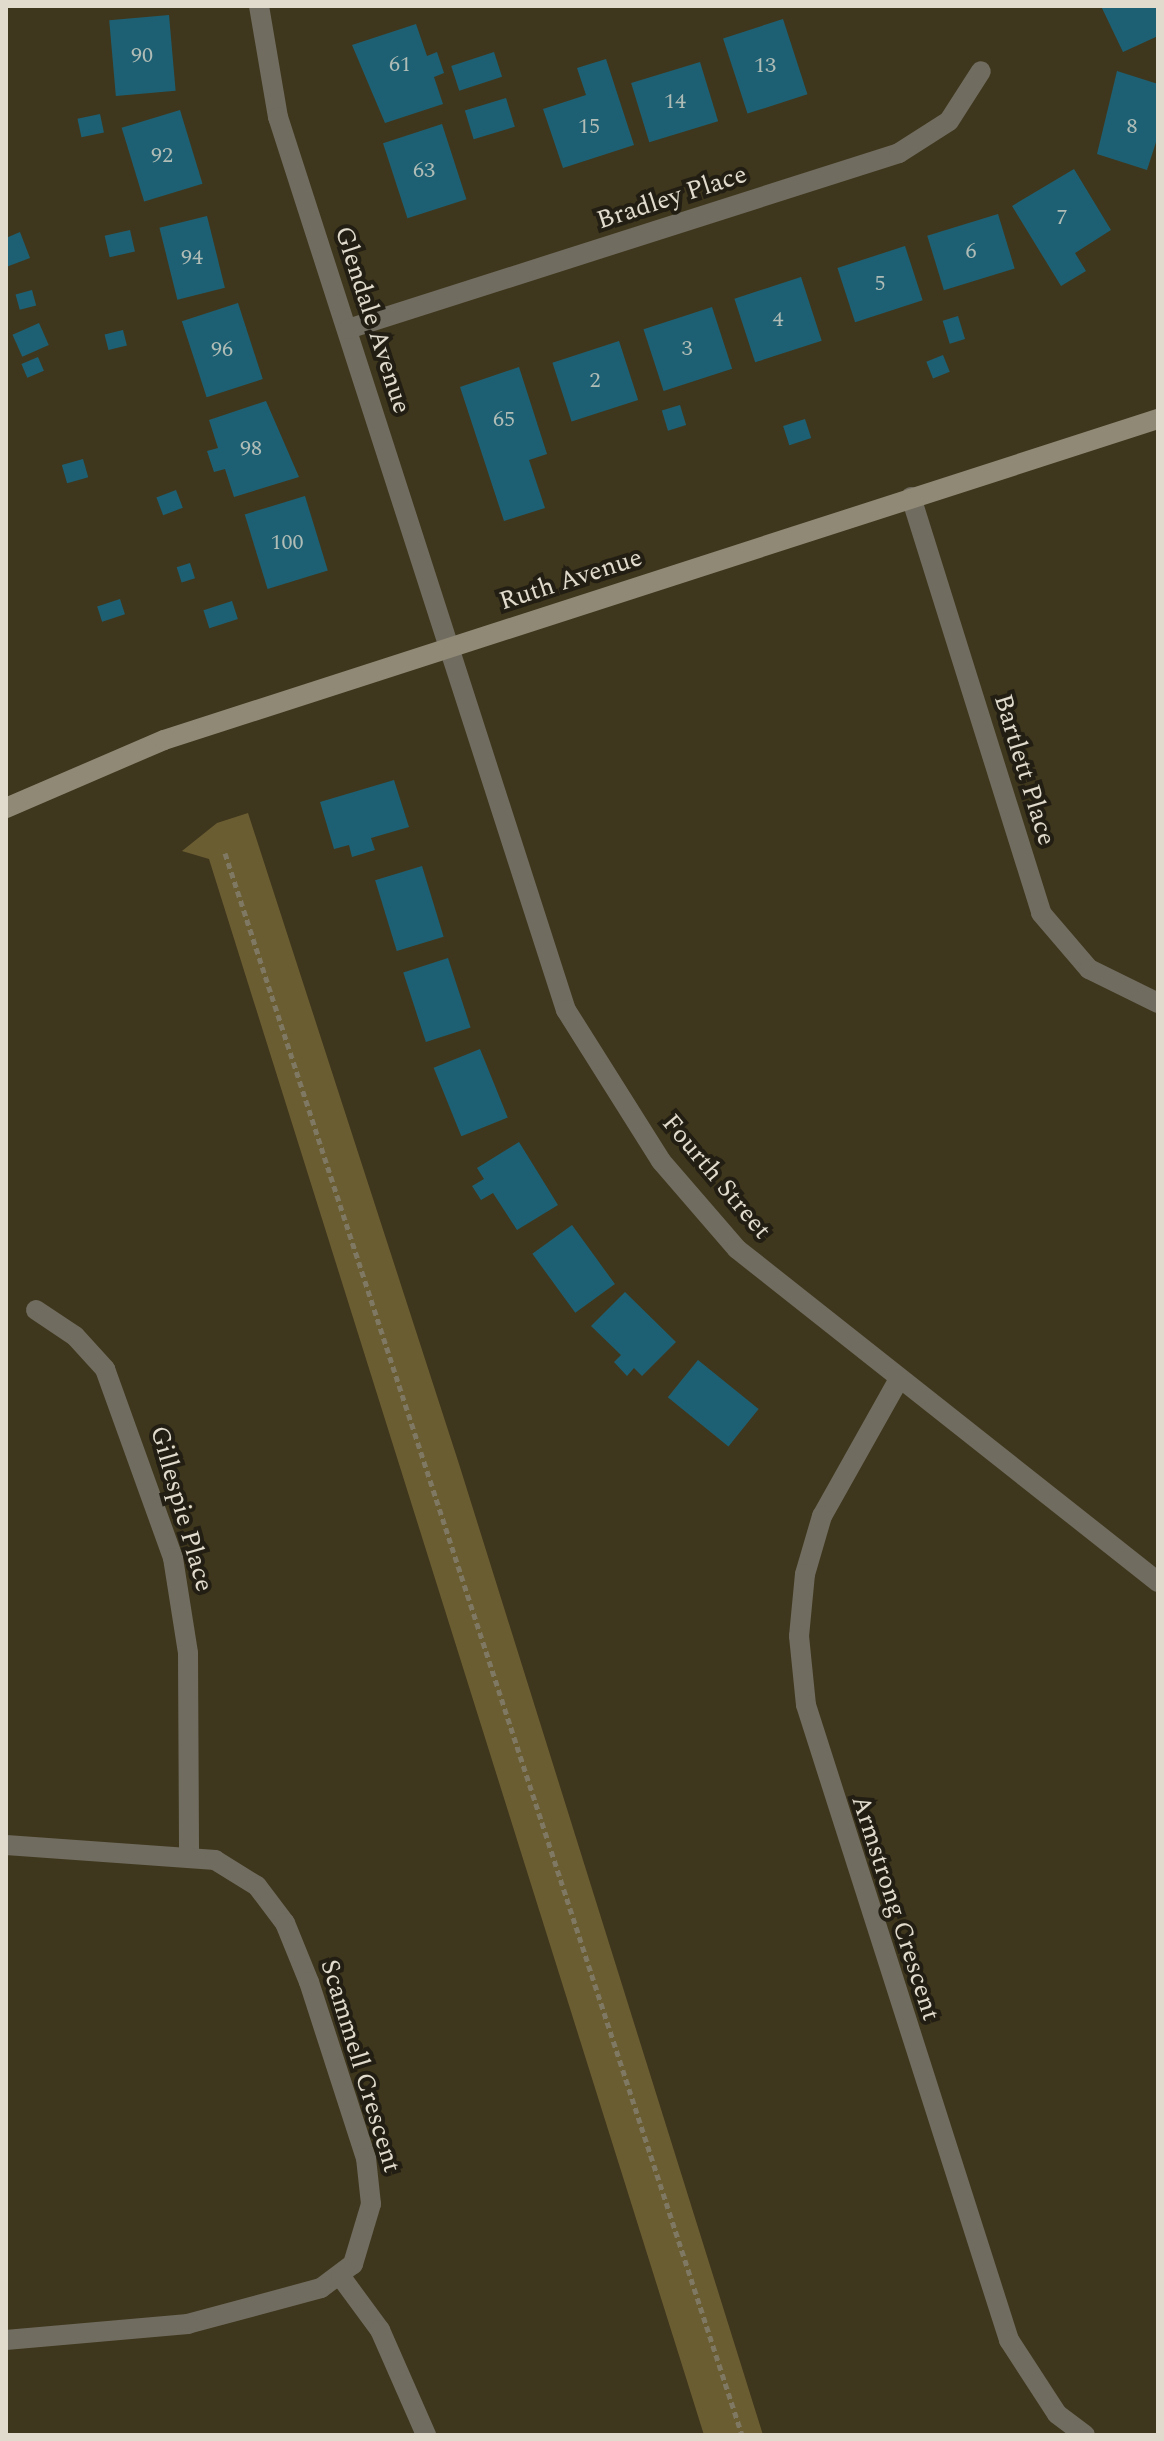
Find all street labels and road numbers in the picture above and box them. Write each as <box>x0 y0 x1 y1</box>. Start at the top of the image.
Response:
street label: Bradley Place <box>593 159 751 237</box>
street label: Glendale Avenue <box>327 222 417 418</box>
street label: Ruth Avenue <box>496 542 646 618</box>
street label: Bartlett Place <box>986 691 1062 849</box>
street label: Fourth Street <box>655 1108 777 1246</box>
street label: Gillespie Place <box>142 1422 220 1596</box>
street label: Armstrong Crescent <box>844 1791 946 2025</box>
street label: Scammell Crescent <box>313 1956 407 2176</box>

